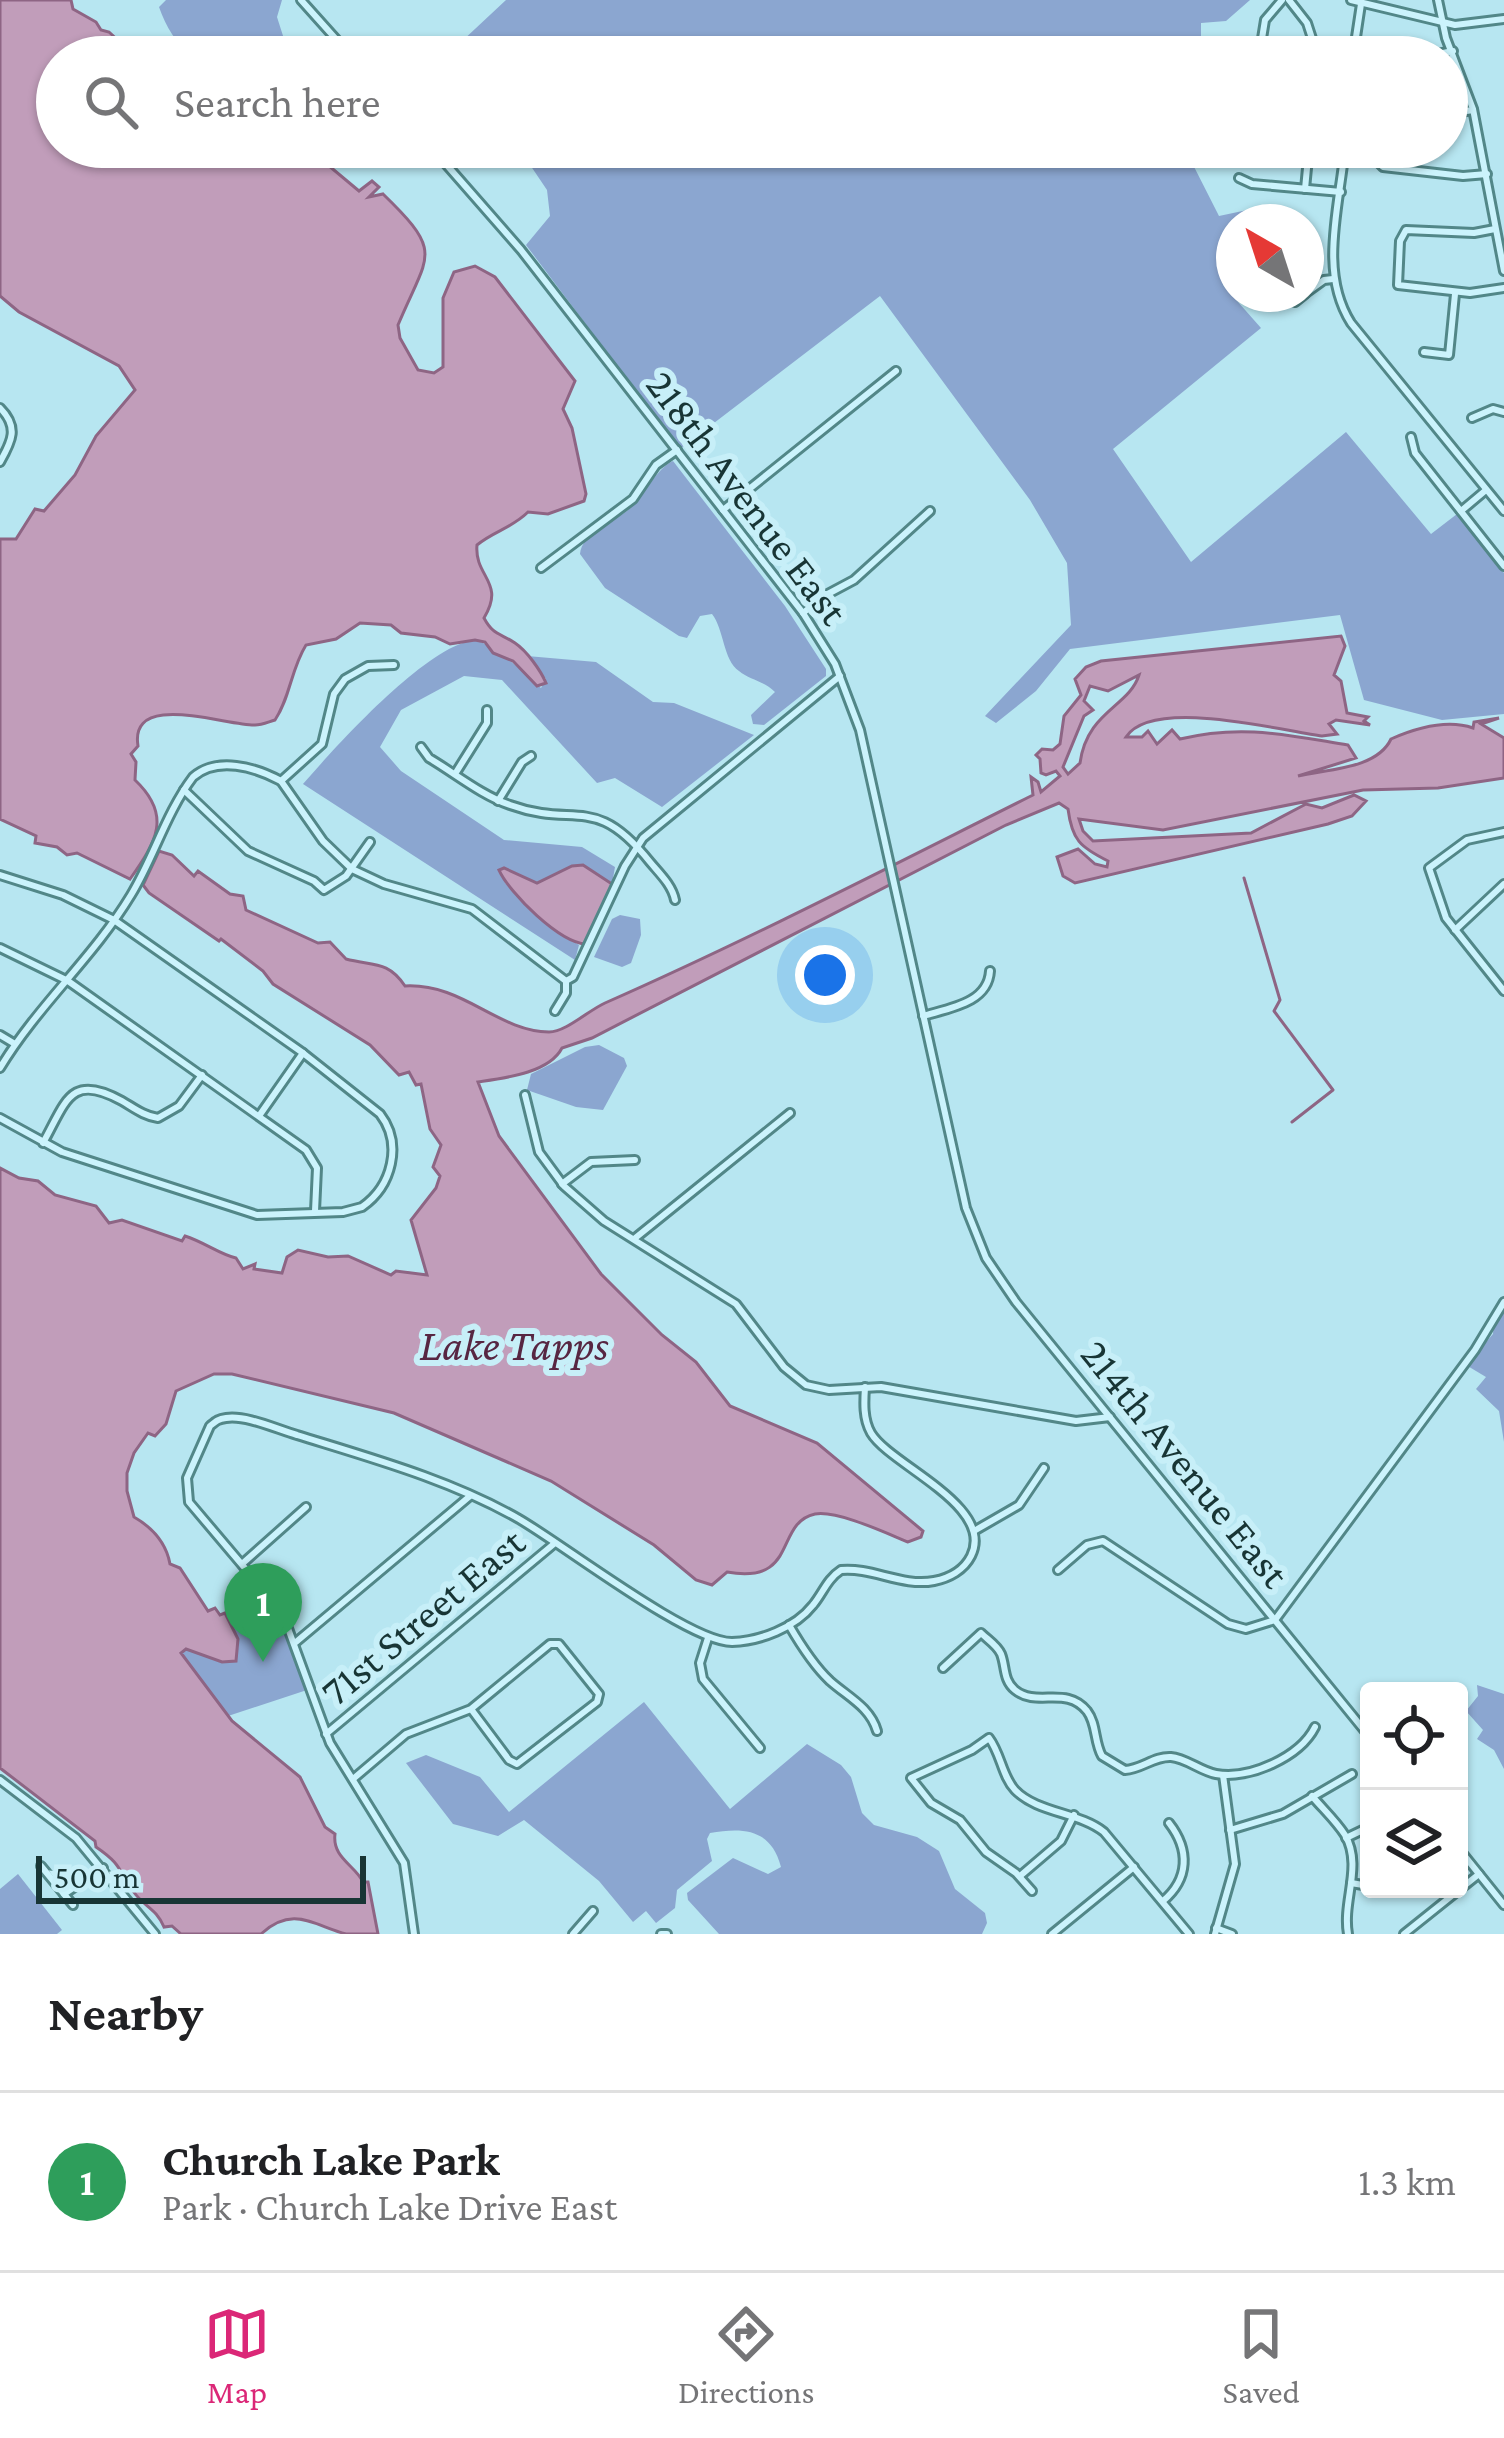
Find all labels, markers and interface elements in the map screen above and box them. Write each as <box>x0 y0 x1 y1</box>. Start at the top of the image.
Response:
search box <box>36 36 1468 168</box>
icon: search <box>78 69 144 135</box>
text: Search here <box>174 77 381 127</box>
north arrow <box>1216 204 1324 312</box>
street label: 218th Avenue East <box>637 361 859 634</box>
your location <box>795 945 855 1005</box>
water label: Lake Tapps <box>420 1320 609 1370</box>
street label: 214th Avenue East <box>1072 1330 1300 1597</box>
street label: 71st Street East <box>311 1517 534 1715</box>
pin: 1 <box>224 1563 302 1662</box>
map controls <box>1360 1682 1468 1898</box>
button: locate <box>1360 1682 1468 1790</box>
button: layers <box>1360 1790 1468 1898</box>
scale bar <box>36 1850 366 1903</box>
text: 500 m <box>54 1858 140 1895</box>
text: Nearby <box>48 1984 203 2041</box>
text: Church Lake Park <box>162 2135 500 2185</box>
text: 1 <box>80 2160 94 2203</box>
text: 1.3 km <box>1358 2160 1456 2203</box>
text: Park · Church Lake Drive East <box>162 2185 617 2228</box>
tab: Map <box>204 2301 270 2410</box>
tab: Directions <box>678 2301 815 2410</box>
tab: Saved <box>1223 2301 1300 2410</box>

